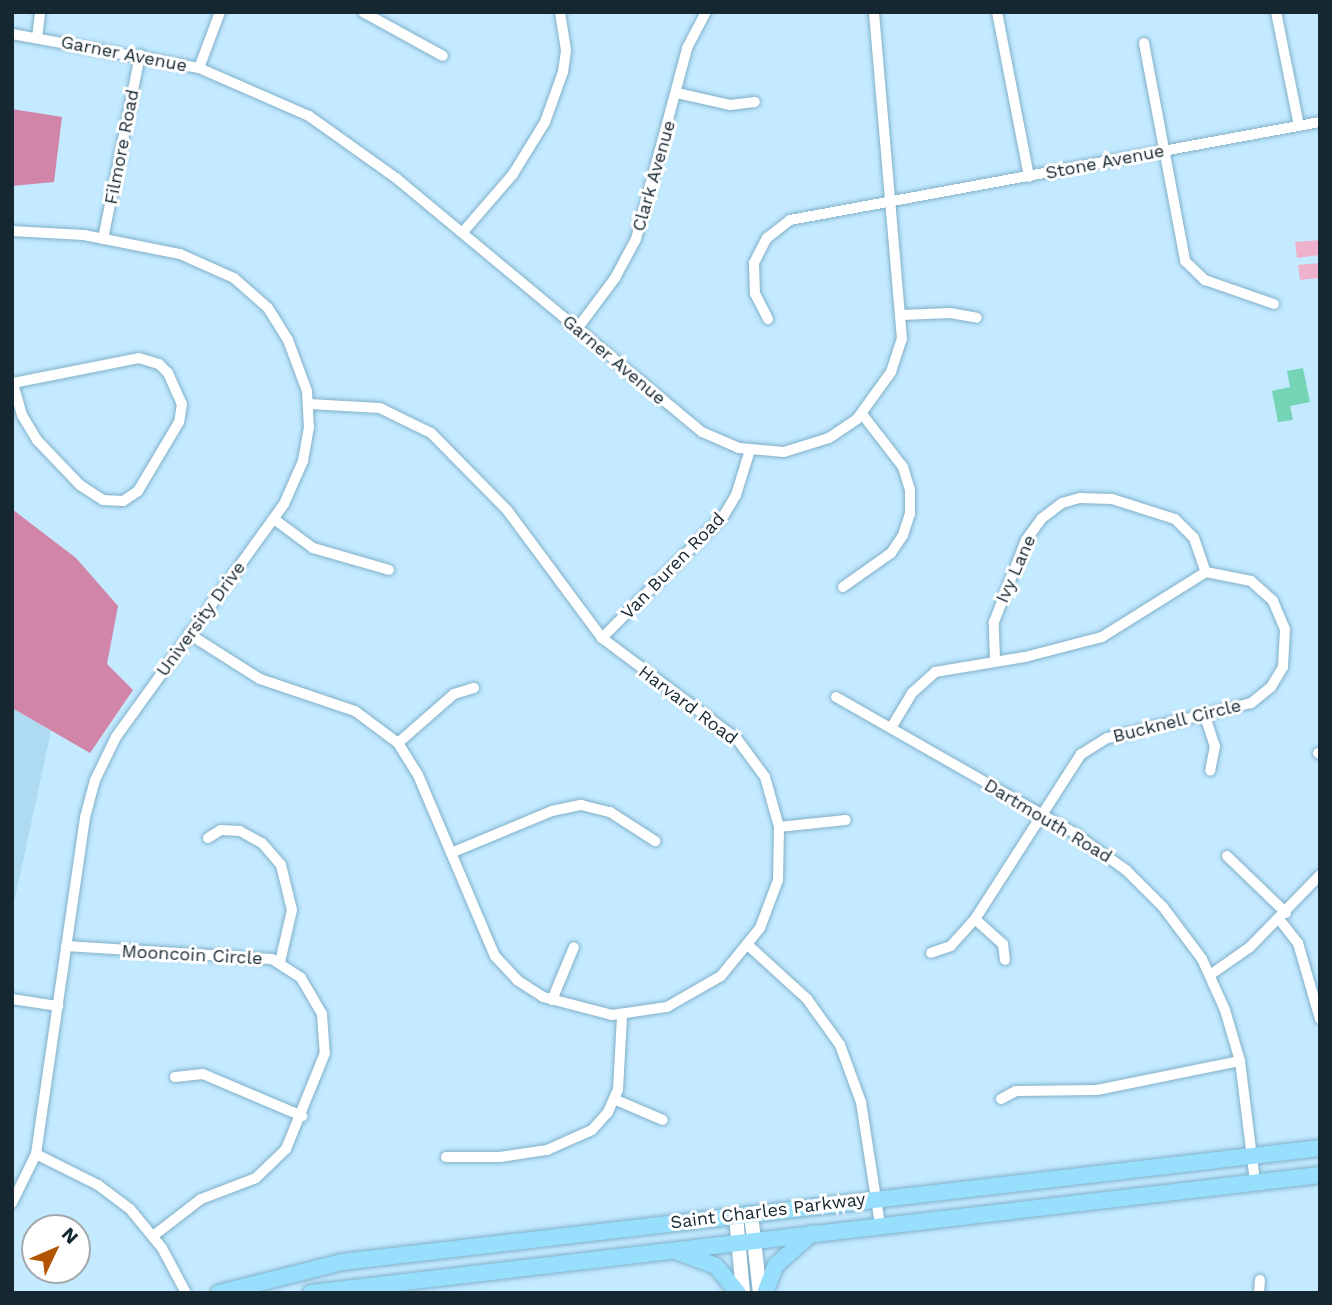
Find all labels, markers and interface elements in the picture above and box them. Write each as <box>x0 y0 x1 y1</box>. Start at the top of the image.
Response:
street label: Garner Avenue <box>59 31 189 77</box>
street label: Filmore Road <box>100 88 144 206</box>
street label: Clark Avenue <box>628 118 680 234</box>
street label: Stone Avenue <box>1043 140 1167 184</box>
street label: Garner Avenue <box>558 310 670 410</box>
street label: Van Buren Road <box>617 508 729 624</box>
street label: Ivy Lane <box>991 531 1041 607</box>
street label: University Drive <box>152 557 250 681</box>
street label: Harvard Road <box>634 661 742 749</box>
street label: Bucknell Circle <box>1110 695 1244 747</box>
street label: Dartmouth Road <box>980 774 1116 868</box>
street label: Mooncoin Circle <box>121 941 263 969</box>
street label: Saint Charles Parkway <box>669 1188 867 1234</box>
north arrow <box>21 1214 91 1284</box>
text: N <box>57 1222 83 1249</box>

